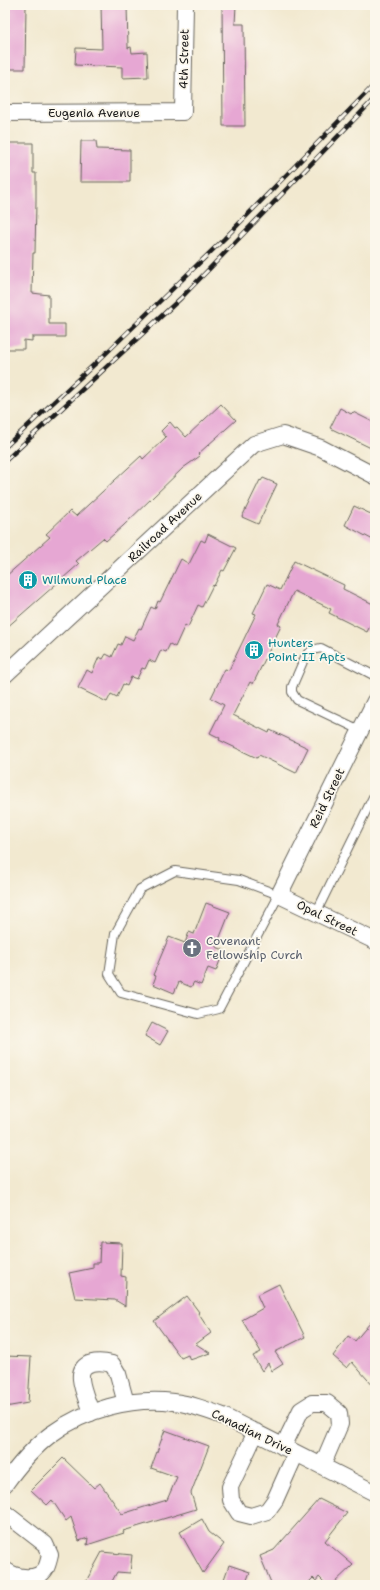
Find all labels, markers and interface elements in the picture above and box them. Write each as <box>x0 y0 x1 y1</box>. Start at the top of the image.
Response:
street label: 4th Street <box>175 29 193 89</box>
street label: Eugenia Avenue <box>48 105 140 121</box>
street label: Railroad Avenue <box>124 488 206 566</box>
building icon: Wilmund Place <box>17 569 39 591</box>
place label: Wilmund Place <box>42 572 127 588</box>
place label: Hunters Point II Apts <box>268 635 346 665</box>
building icon: Hunters Point II Apts <box>243 639 265 661</box>
street label: Reid Street <box>306 765 348 831</box>
street label: Opal Street <box>294 896 360 940</box>
place label: Covenant Fellowship Curch <box>206 933 303 963</box>
church icon: Covenant Fellowship Curch <box>181 937 203 959</box>
street label: Canadian Drive <box>209 1405 295 1459</box>

